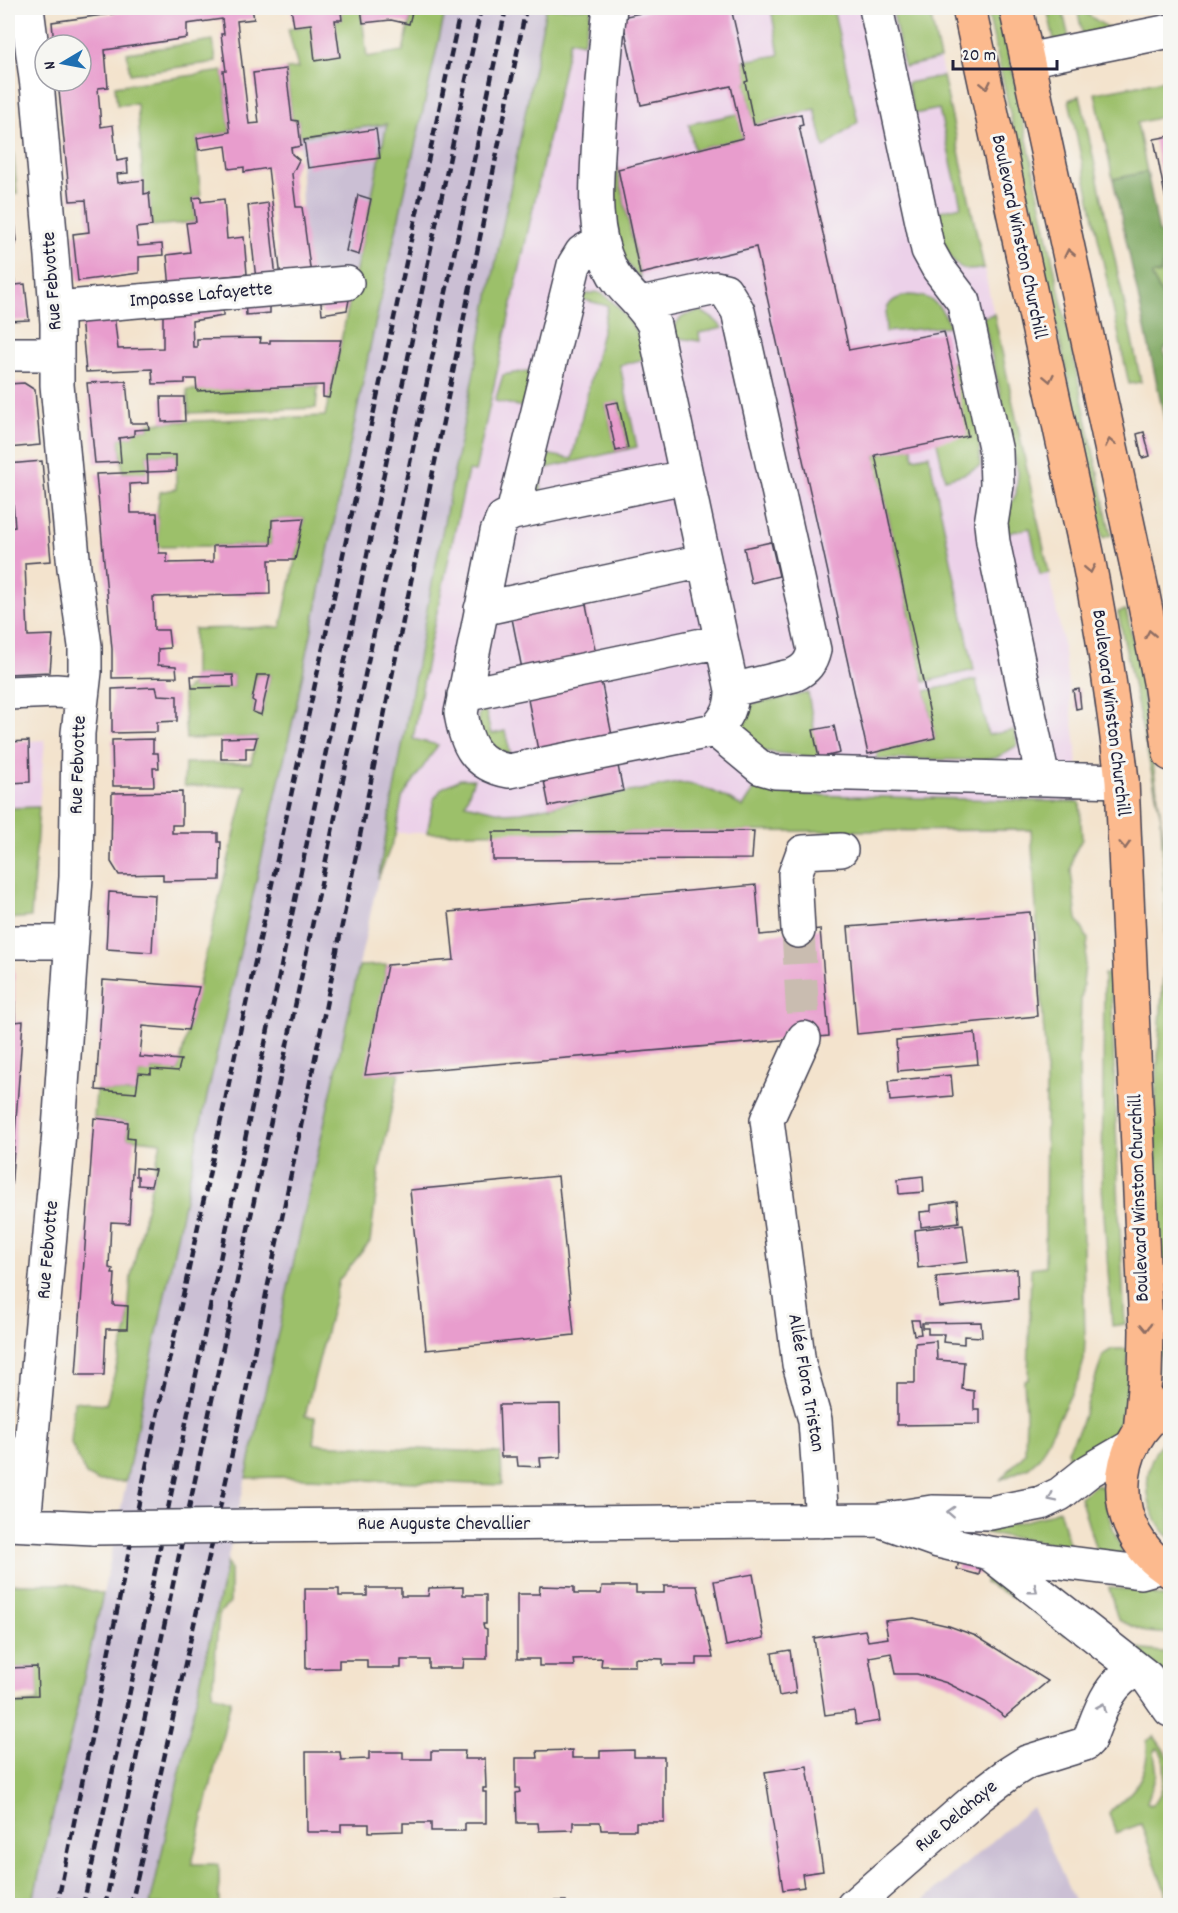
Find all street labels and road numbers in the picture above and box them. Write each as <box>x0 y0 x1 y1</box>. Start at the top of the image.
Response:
street label: Boulevard Winston Churchill <box>983 132 1053 342</box>
street label: Rue Febvotte <box>36 230 70 331</box>
street label: Impasse Lafayette <box>128 276 274 316</box>
street label: Boulevard Winston Churchill <box>1083 608 1137 818</box>
street label: Rue Febvotte <box>63 715 95 815</box>
street label: Boulevard Winston Churchill <box>1122 1093 1158 1302</box>
street label: Rue Febvotte <box>31 1199 67 1300</box>
street label: Allée Flora Tristan <box>779 1312 831 1454</box>
street label: Rue Auguste Chevallier <box>358 1511 531 1539</box>
street label: Rue Delahaye <box>910 1774 1005 1860</box>

